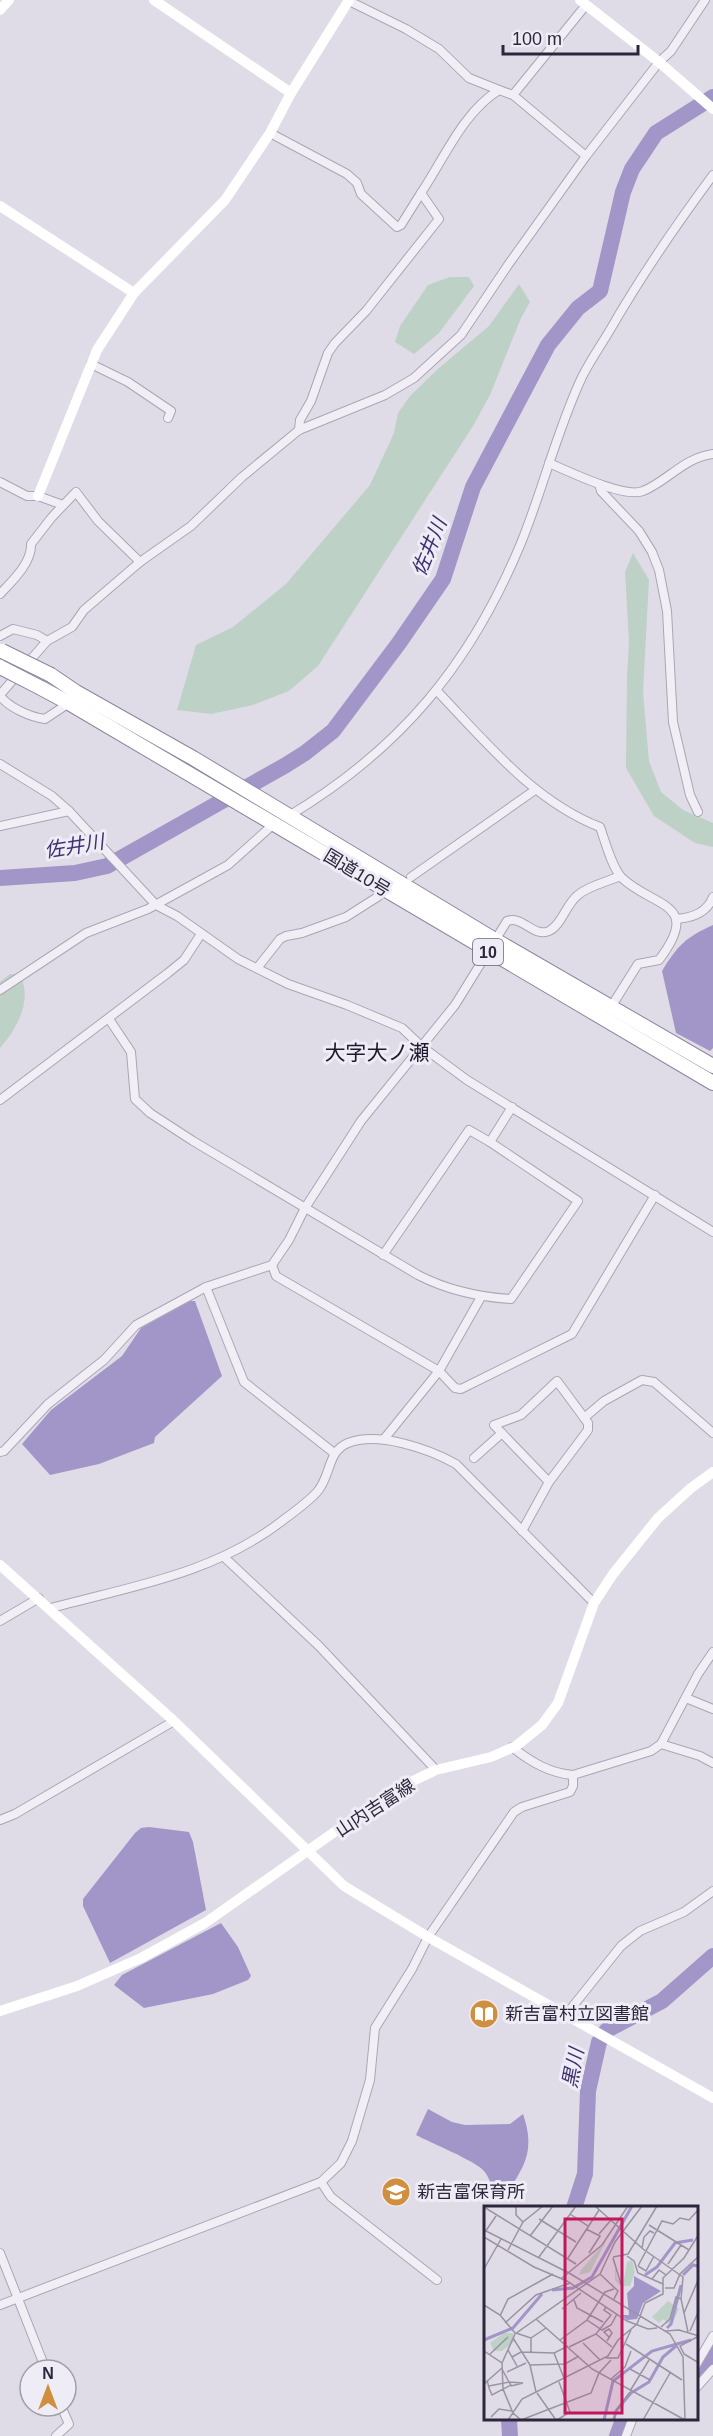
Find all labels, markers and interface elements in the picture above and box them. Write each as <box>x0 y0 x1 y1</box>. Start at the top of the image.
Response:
scale bar <box>503 18 638 56</box>
text: 100 m <box>512 29 562 49</box>
water label: 佐井川 <box>408 513 451 579</box>
water label: 佐井川 <box>43 830 107 862</box>
street label: 国道10号 <box>320 845 394 901</box>
road number: 10 <box>473 939 503 965</box>
district label: 大字大ノ瀬 <box>325 1041 430 1064</box>
street label: 山内吉富線 <box>332 1775 418 1841</box>
library icon: 新吉富村立図書館 <box>468 1998 500 2030</box>
place label: 新吉富村立図書館 <box>505 2004 649 2024</box>
water label: 黒川 <box>558 2044 588 2090</box>
school or university icon: 新吉富保育所 <box>380 2176 412 2208</box>
place label: 新吉富保育所 <box>417 2182 525 2202</box>
inset map <box>484 2206 698 2421</box>
north arrow <box>18 2358 78 2418</box>
text: N <box>42 2365 54 2382</box>

